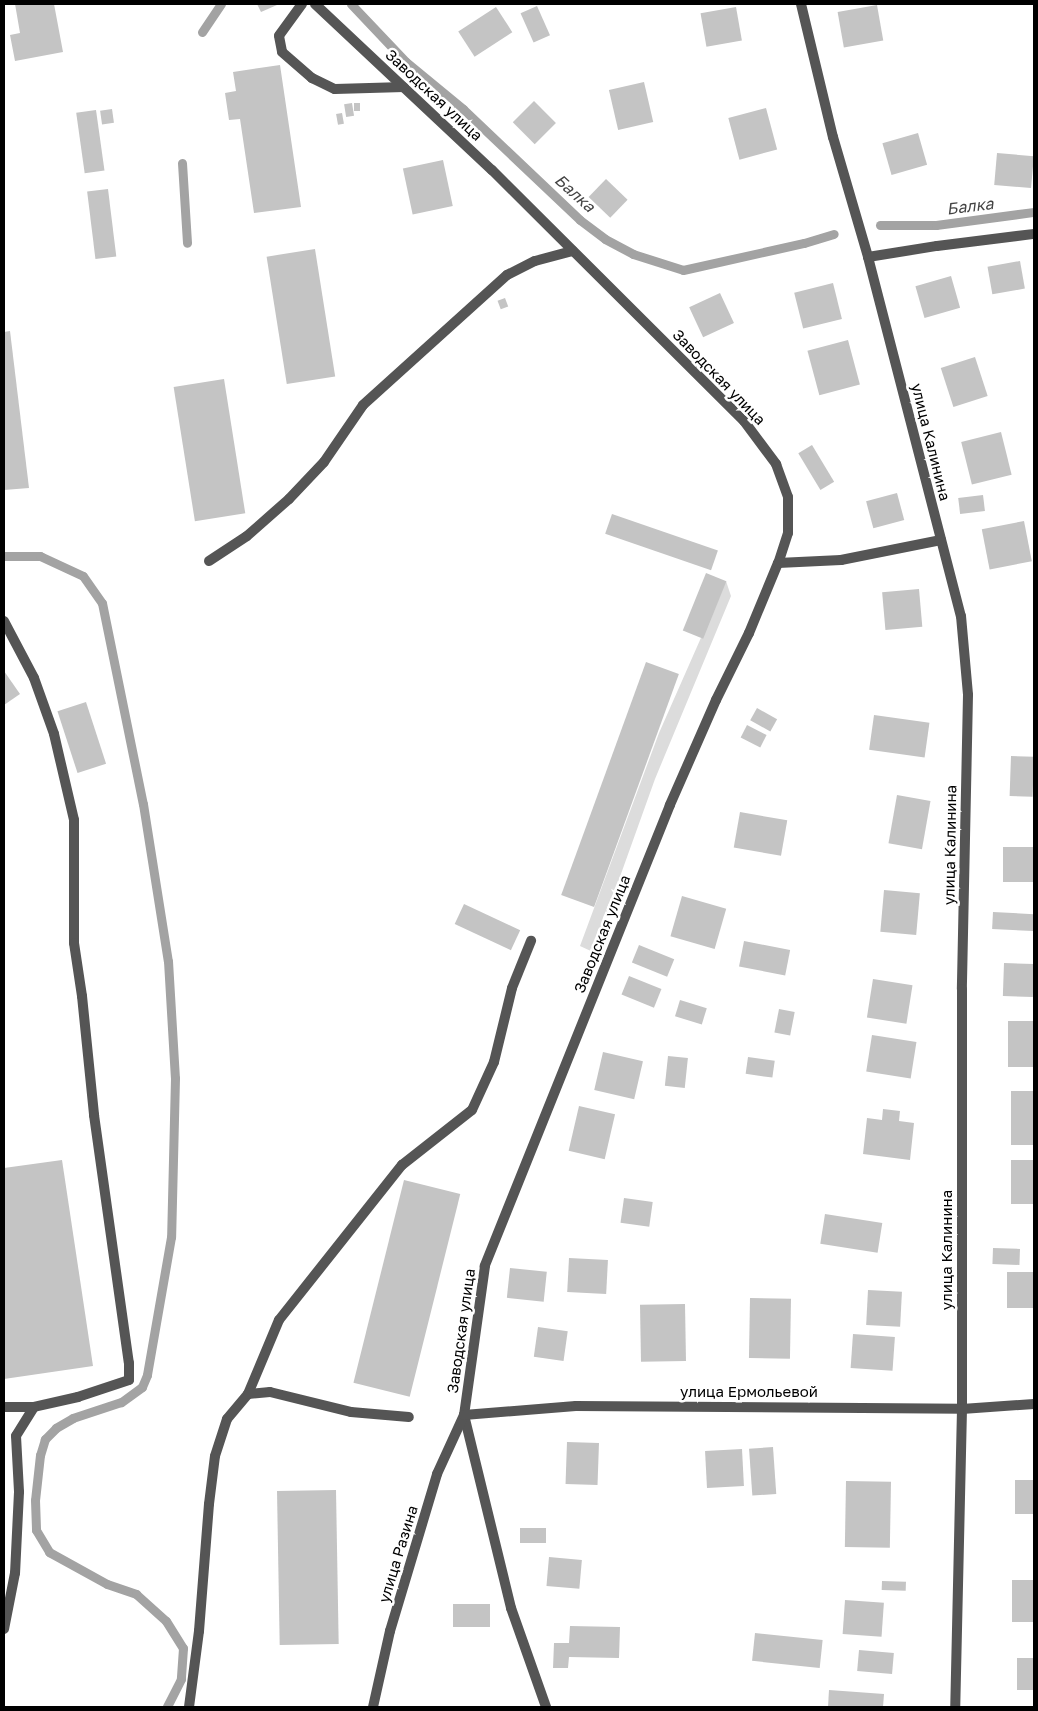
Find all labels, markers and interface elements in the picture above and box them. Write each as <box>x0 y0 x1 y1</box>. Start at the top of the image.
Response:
street label: Заводская улица <box>382 46 486 144</box>
water label: Балка <box>551 170 599 216</box>
water label: Балка <box>945 194 995 218</box>
street label: Заводская улица <box>669 325 769 429</box>
street label: улица Калинина <box>908 381 954 503</box>
street label: улица Калинина <box>940 785 960 905</box>
street label: Заводская улица <box>570 872 634 996</box>
street label: улица Калинина <box>938 1190 956 1310</box>
street label: Заводская улица <box>443 1267 479 1395</box>
street label: улица Ермольевой <box>680 1383 818 1401</box>
street label: улица Разина <box>375 1503 421 1605</box>

